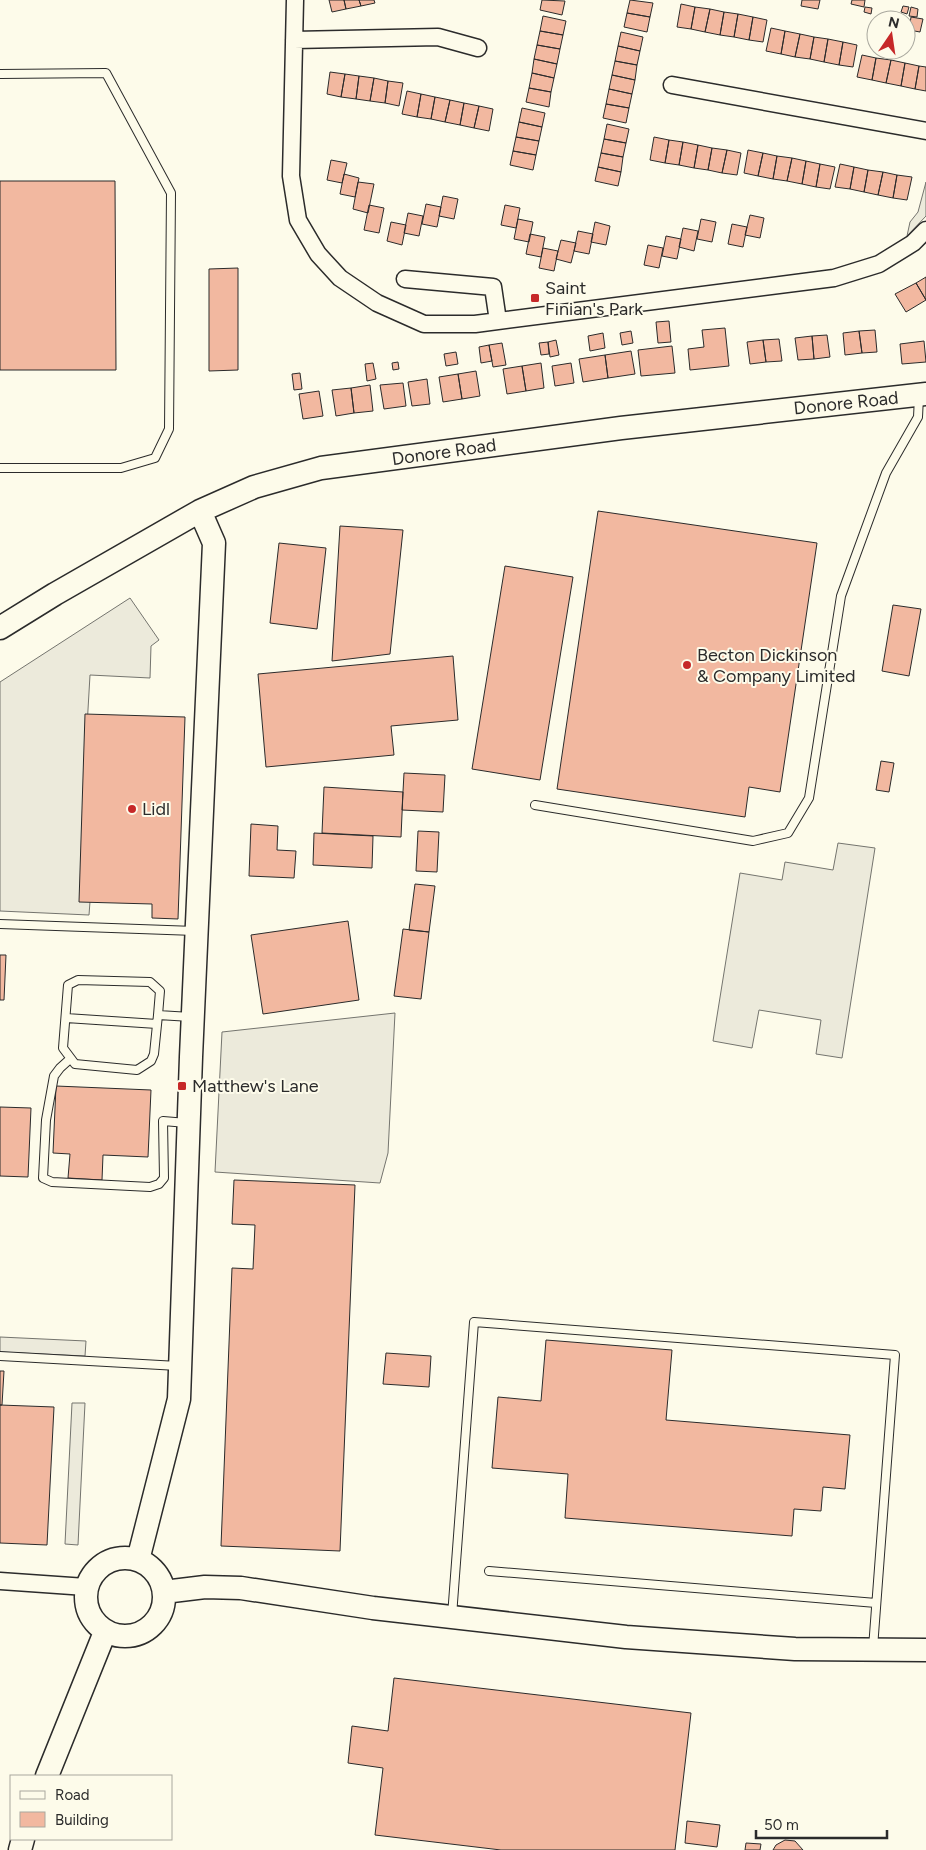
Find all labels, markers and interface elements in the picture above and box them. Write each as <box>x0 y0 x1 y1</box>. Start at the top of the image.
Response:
north arrow <box>866 10 916 60</box>
text: N <box>887 13 901 32</box>
place label: Saint Finian's Park <box>545 277 643 320</box>
marker: Saint Finian's Park <box>529 292 541 304</box>
street label: Donore Road <box>793 387 899 419</box>
street label: Donore Road <box>390 434 498 470</box>
place label: Becton Dickinson & Company Limited <box>697 644 856 687</box>
marker: Becton Dickinson & Company Limited <box>681 659 693 671</box>
place label: Lidl <box>142 798 170 820</box>
marker: Lidl <box>126 803 138 815</box>
place label: Matthew's Lane <box>192 1075 319 1097</box>
marker: Matthew's Lane <box>176 1080 188 1092</box>
legend <box>10 1775 172 1840</box>
text: Road <box>55 1786 90 1804</box>
scale bar <box>756 1808 887 1840</box>
text: Building <box>55 1811 109 1829</box>
text: 50 m <box>764 1816 799 1834</box>

